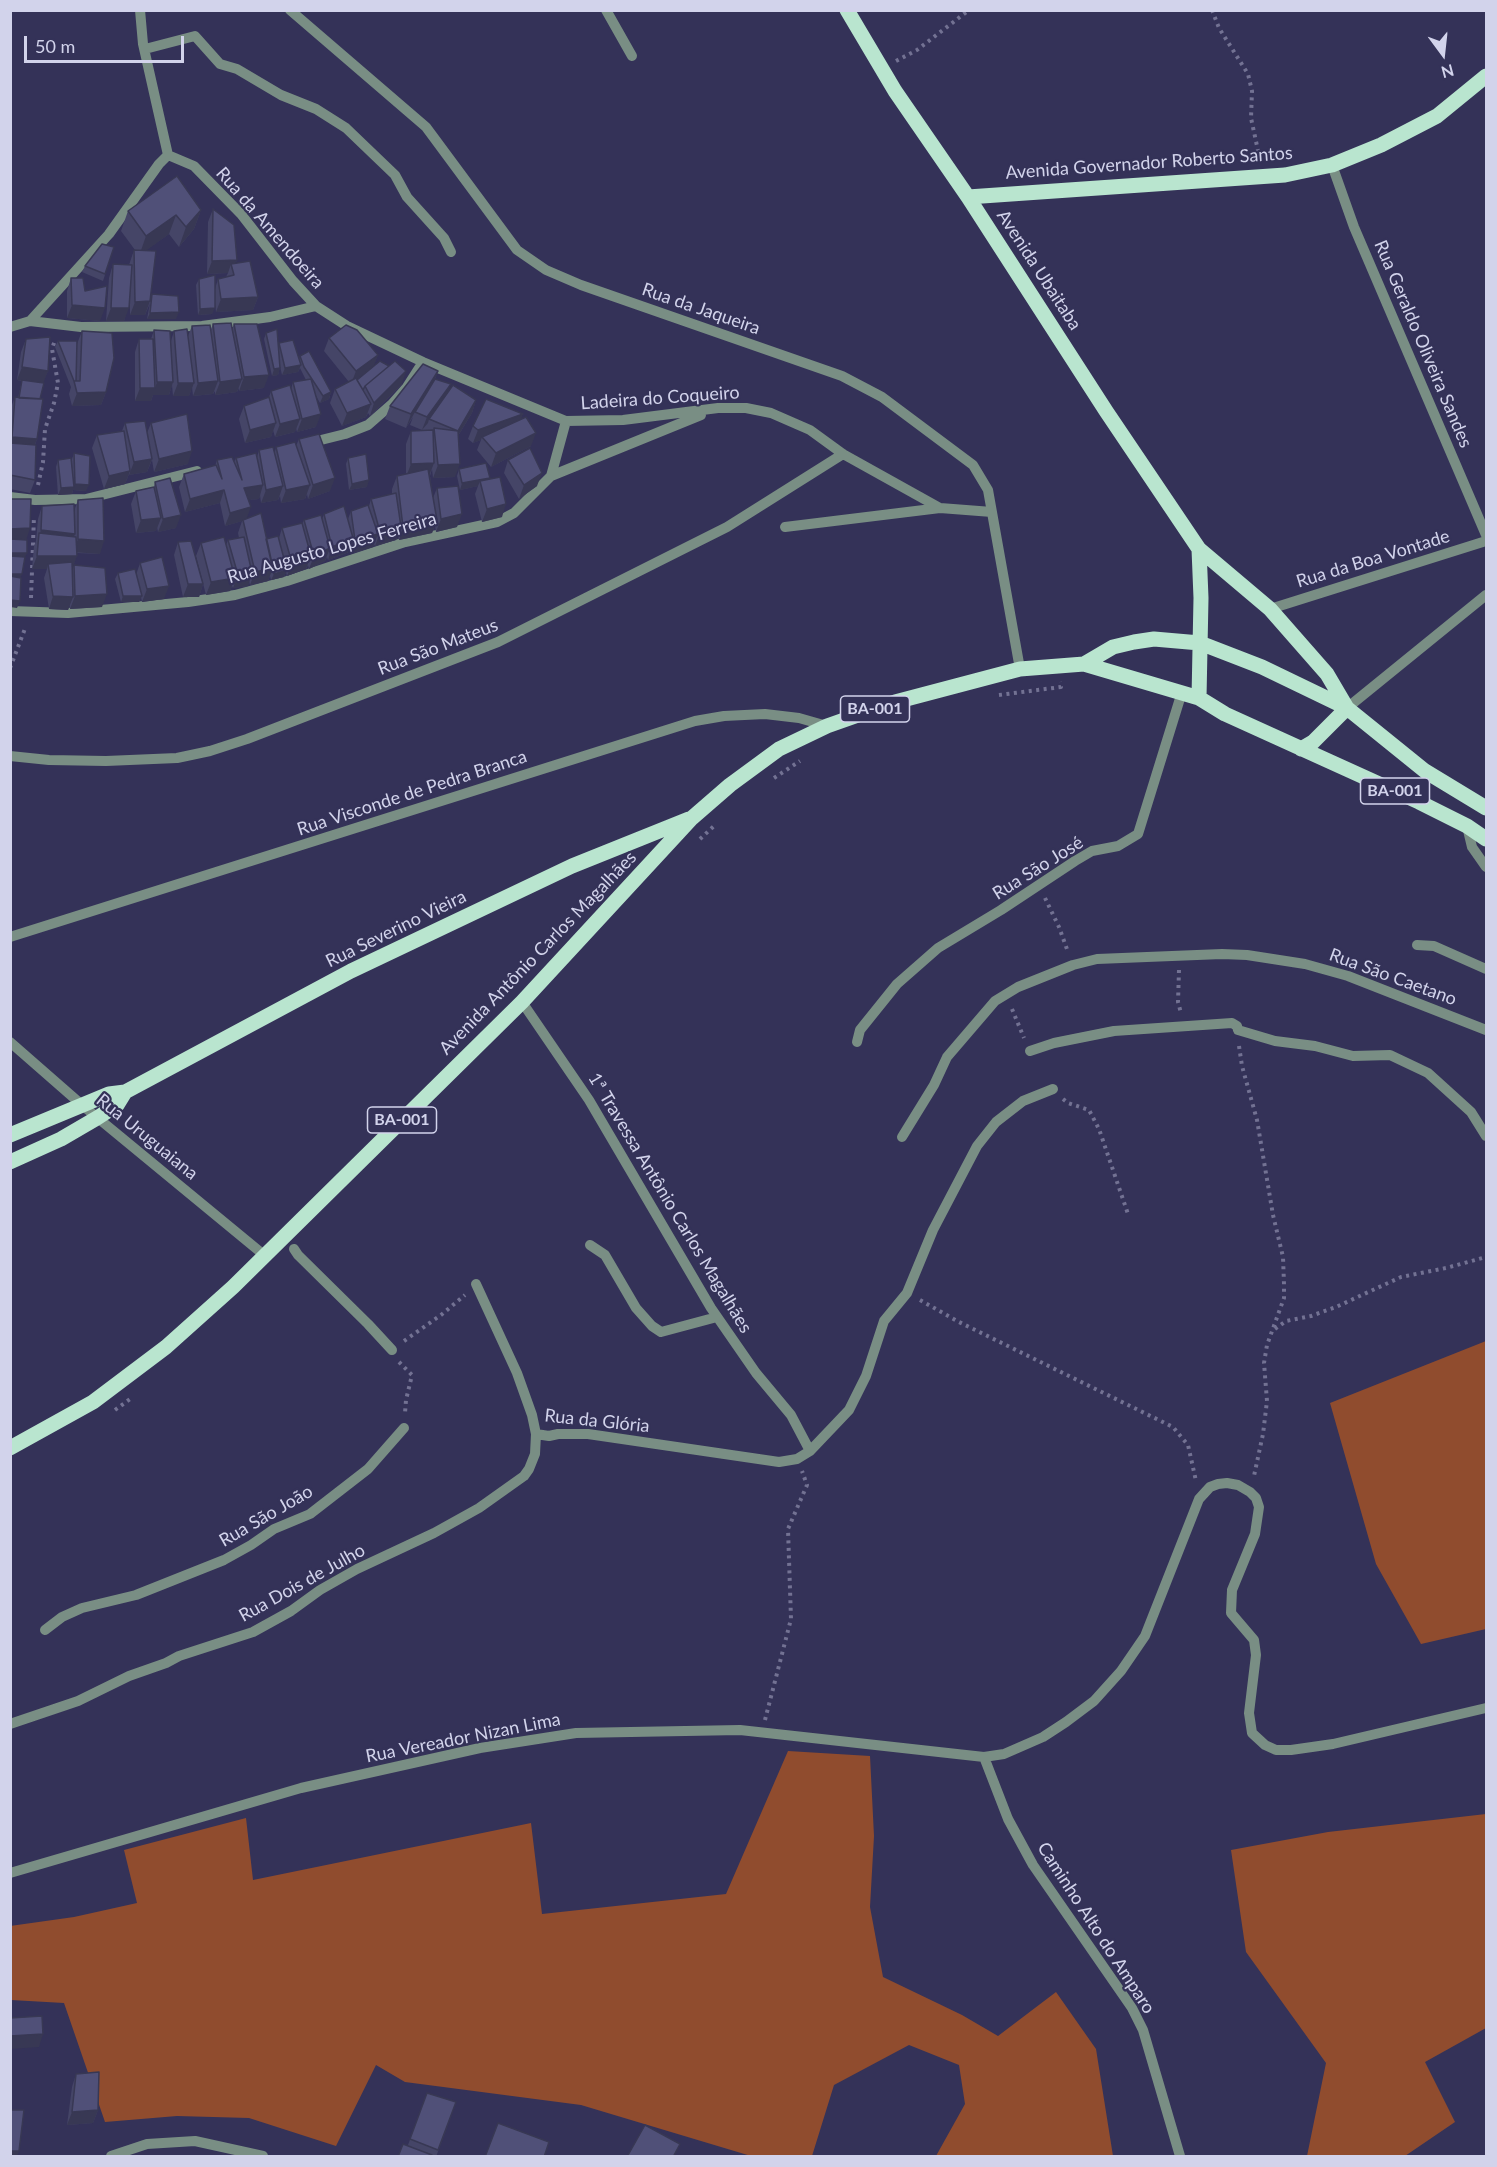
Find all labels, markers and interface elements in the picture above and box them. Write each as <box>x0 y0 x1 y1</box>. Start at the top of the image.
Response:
scale bar <box>27 24 188 62</box>
north arrow <box>1413 24 1473 84</box>
text: 50 m <box>35 35 75 57</box>
text: N <box>1439 61 1456 83</box>
street label: Avenida Governador Roberto Santos <box>1005 142 1293 184</box>
street label: Rua da Amendoeira <box>211 163 329 293</box>
street label: Avenida Ubaitaba <box>992 206 1086 334</box>
street label: Rua Geraldo Oliveira Sandes <box>1369 237 1477 451</box>
street label: Rua da Jaqueira <box>639 279 763 339</box>
street label: Ladeira do Coqueiro <box>580 382 740 414</box>
street label: Rua Augusto Lopes Ferreira <box>225 508 439 588</box>
street label: Rua da Boa Vontade <box>1294 525 1452 593</box>
street label: Rua São Mateus <box>375 614 501 680</box>
road number: BA-001 <box>840 696 910 722</box>
street label: Rua Visconde de Pedra Branca <box>294 746 530 840</box>
road number: BA-001 <box>1360 778 1430 804</box>
street label: Rua São José <box>989 832 1087 904</box>
street label: Avenida Antônio Carlos Magalhães <box>435 847 641 1059</box>
street label: Rua Severino Vieira <box>322 886 470 972</box>
street label: Rua São Caetano <box>1326 944 1460 1010</box>
street label: 1ª Travessa Antônio Carlos Magalhães <box>584 1069 756 1337</box>
street label: Rua Uruguaiana <box>92 1089 202 1185</box>
road number: BA-001 <box>368 1107 436 1133</box>
street label: Rua da Glória <box>543 1405 651 1437</box>
street label: Rua São João <box>215 1481 317 1551</box>
street label: Rua Dois de Julho <box>235 1539 369 1627</box>
street label: Rua Vereador Nizan Lima <box>364 1709 562 1767</box>
street label: Caminho Alto do Amparo <box>1033 1838 1159 2018</box>

